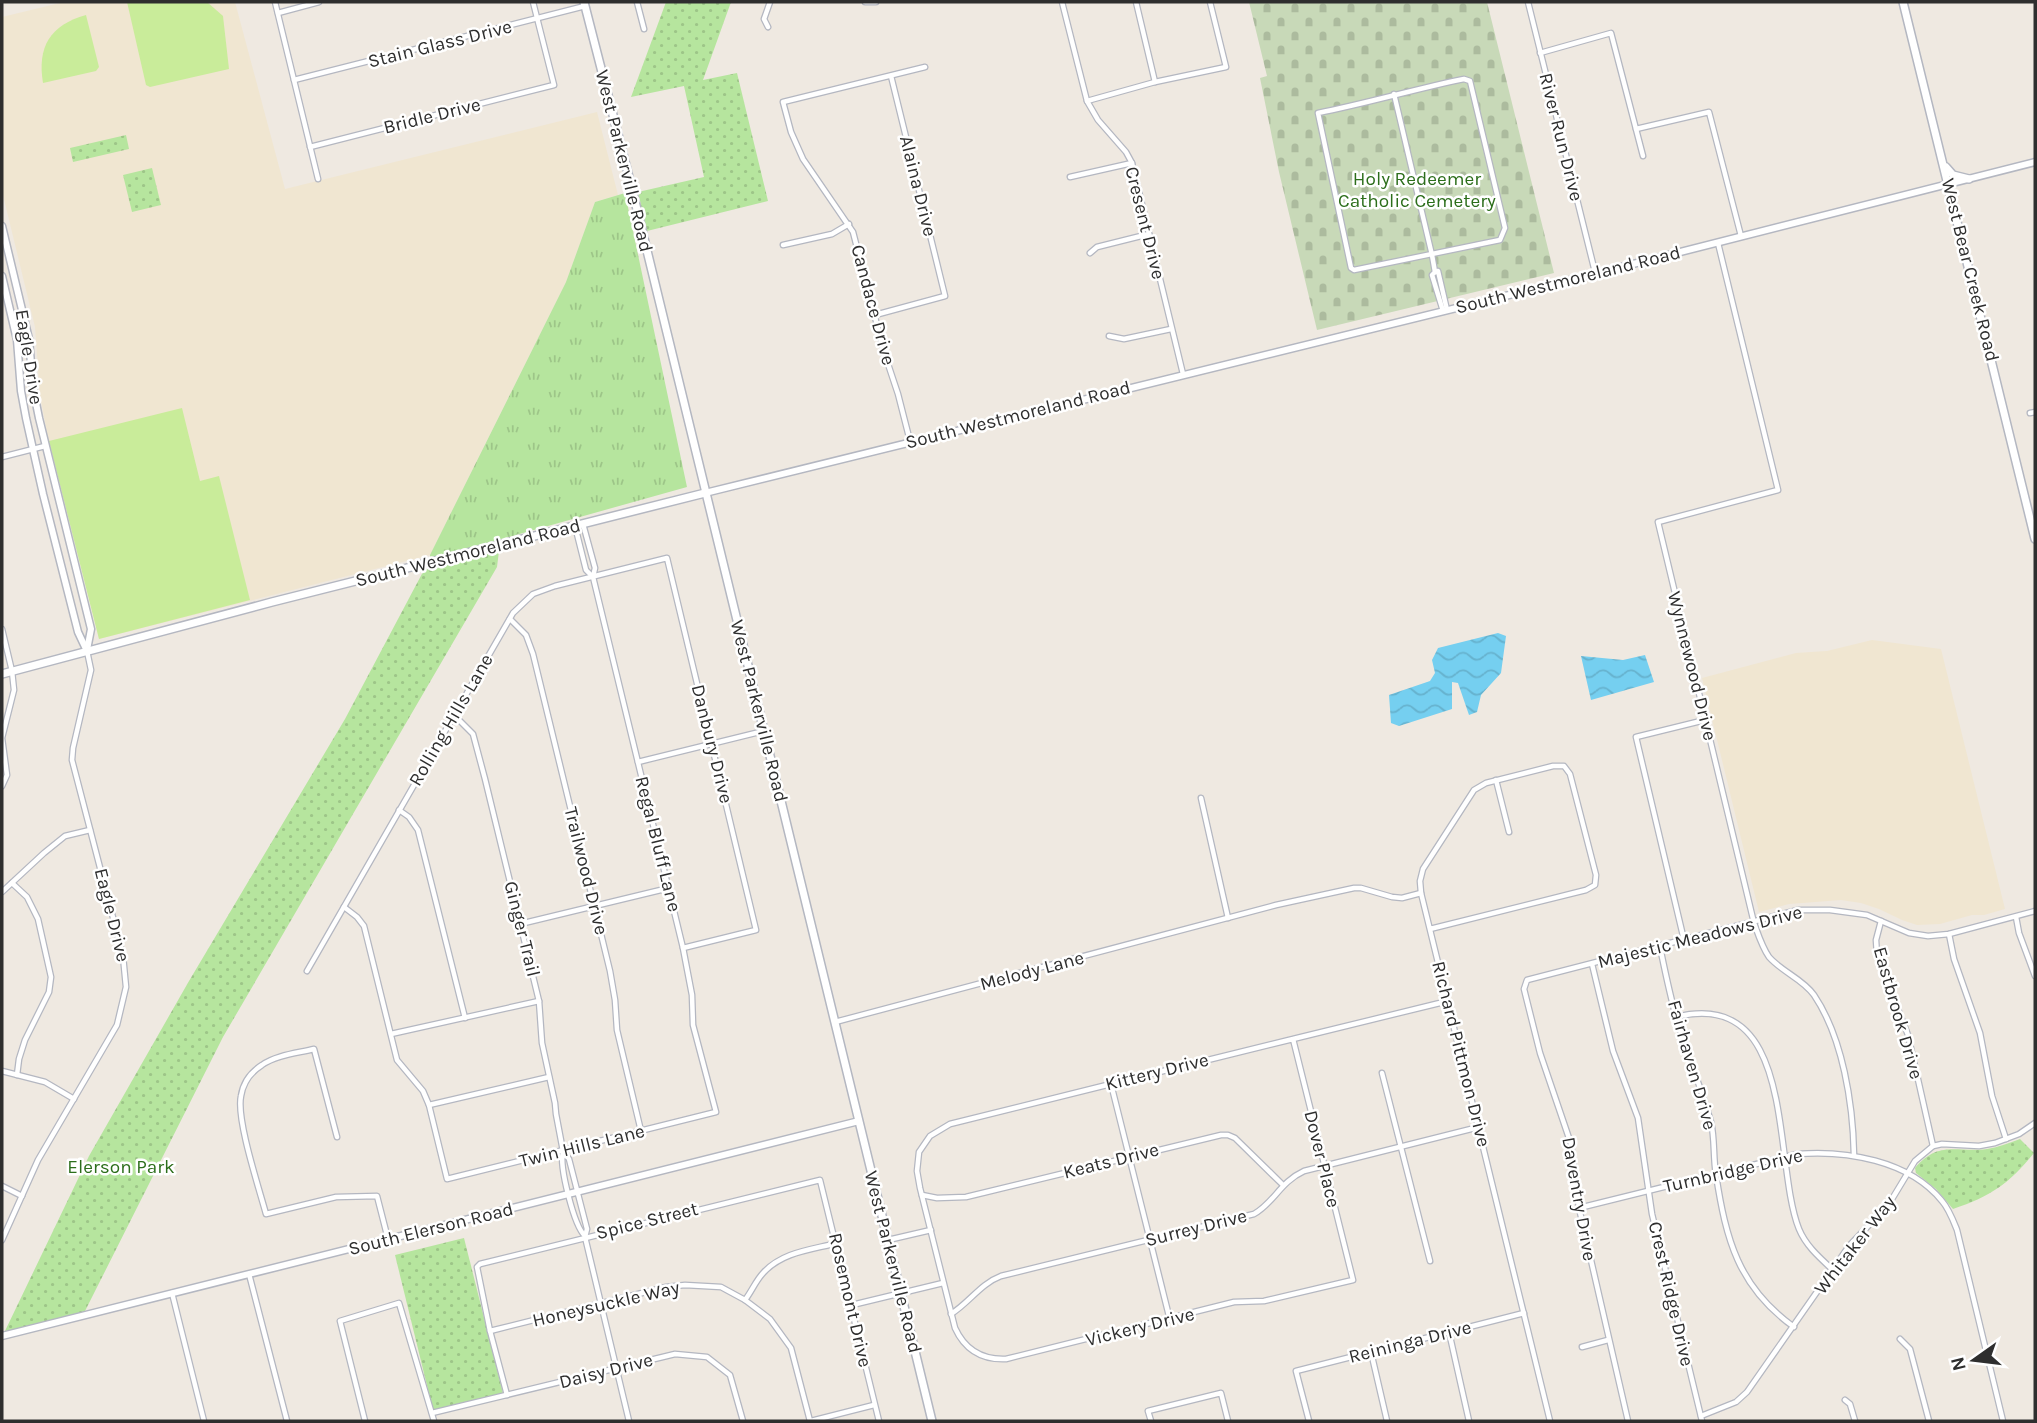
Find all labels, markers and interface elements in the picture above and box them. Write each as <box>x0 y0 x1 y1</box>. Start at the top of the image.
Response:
street label: Stain Glass Drive <box>366 15 514 73</box>
street label: West Parkerville Road <box>591 68 657 254</box>
street label: River Run Drive <box>1534 71 1588 203</box>
street label: Bridle Drive <box>381 93 483 139</box>
street label: Alaina Drive <box>895 133 941 239</box>
street label: Cresent Drive <box>1120 164 1170 282</box>
park label: Holy Redeemer Catholic Cemetery <box>1338 168 1496 212</box>
street label: West Bear Creek Road <box>1937 176 2003 364</box>
street label: South Westmoreland Road <box>1453 241 1683 319</box>
street label: Candace Drive <box>846 242 900 368</box>
street label: Eagle Drive <box>11 308 47 406</box>
street label: South Westmoreland Road <box>903 376 1133 454</box>
street label: South Westmoreland Road <box>353 514 583 592</box>
street label: Wynnewood Drive <box>1663 589 1721 743</box>
street label: West Parkerville Road <box>726 618 792 804</box>
street label: Rolling Hills Lane <box>404 650 498 790</box>
street label: Danbury Drive <box>687 682 737 806</box>
street label: Regal Bluff Lane <box>630 774 686 914</box>
street label: Trailwood Drive <box>559 805 613 937</box>
street label: Eagle Drive <box>90 866 134 964</box>
street label: Ginger Trail <box>500 879 544 979</box>
street label: Majestic Meadows Drive <box>1595 901 1805 973</box>
street label: Eastbrook Drive <box>1869 944 1927 1082</box>
street label: Melody Lane <box>978 947 1086 995</box>
street label: Richard Pittmon Drive <box>1427 959 1495 1149</box>
street label: Fairhaven Drive <box>1663 998 1721 1132</box>
street label: Kittery Drive <box>1103 1049 1211 1095</box>
street label: Dover Place <box>1299 1108 1345 1210</box>
street label: Twin Hills Lane <box>517 1120 647 1172</box>
street label: Daventry Drive <box>1557 1135 1601 1263</box>
street label: Keats Drive <box>1061 1138 1161 1184</box>
street label: Turnbridge Drive <box>1661 1144 1805 1198</box>
park label: Elerson Park <box>67 1156 175 1178</box>
street label: West Parkerville Road <box>860 1169 926 1355</box>
street label: Whitaker Way <box>1810 1191 1900 1299</box>
street label: South Elerson Road <box>346 1198 516 1260</box>
street label: Spice Street <box>594 1198 700 1244</box>
street label: Surrey Drive <box>1143 1205 1249 1251</box>
street label: Crest Ridge Drive <box>1644 1219 1698 1369</box>
street label: Rosemont Drive <box>824 1231 876 1369</box>
street label: Honeysuckle Way <box>530 1276 682 1332</box>
street label: Vickery Drive <box>1083 1303 1197 1351</box>
street label: Reininga Drive <box>1346 1316 1474 1368</box>
north arrow <box>1939 1325 2009 1395</box>
street label: Daisy Drive <box>557 1349 655 1393</box>
text: N <box>1946 1355 1971 1373</box>

